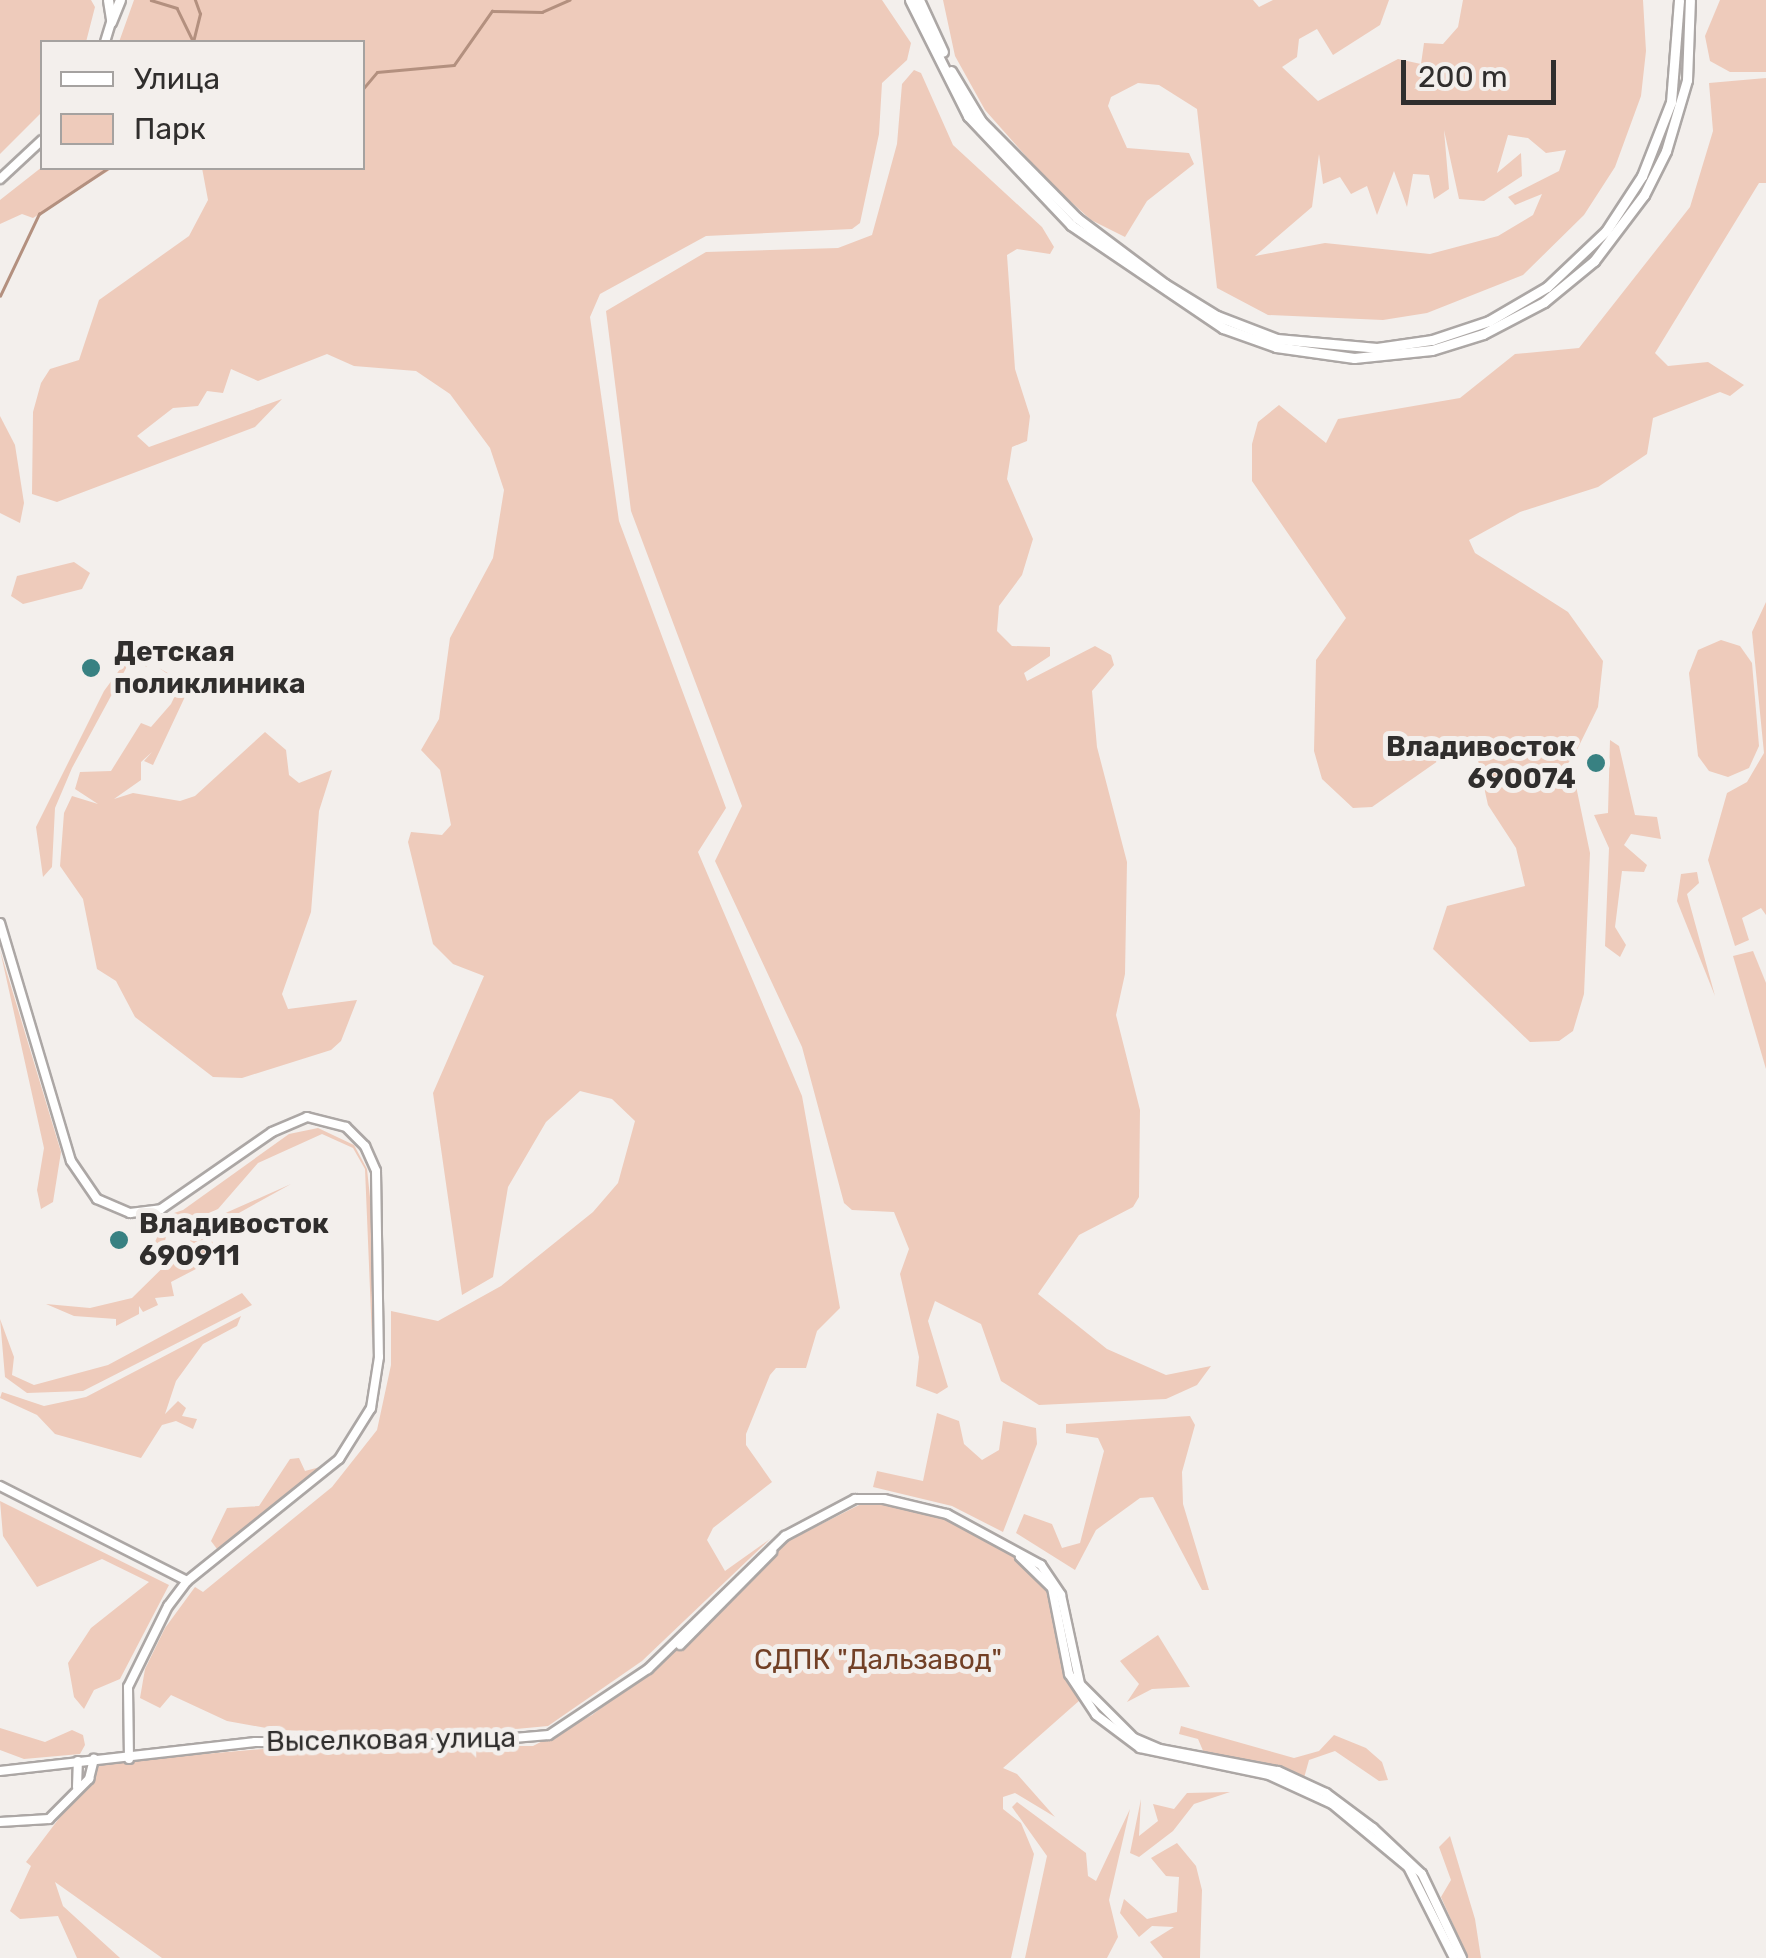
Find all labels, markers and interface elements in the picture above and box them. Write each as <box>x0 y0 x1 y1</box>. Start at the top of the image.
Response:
legend <box>40 40 365 170</box>
scale bar <box>1406 40 1561 102</box>
text: 200 m <box>1418 59 1508 95</box>
text: Улица <box>134 61 220 97</box>
text: Парк <box>134 111 206 147</box>
place label: Детская поликлиника <box>114 635 305 701</box>
marker: Детская поликлиника <box>78 655 104 681</box>
place label: Владивосток 690074 <box>1386 730 1576 796</box>
marker: Владивосток 690074 <box>1585 752 1607 774</box>
place label: Владивосток 690911 <box>139 1207 329 1273</box>
marker: Владивосток 690911 <box>108 1229 130 1251</box>
park label: СДПК "Дальзавод" <box>754 1643 1002 1677</box>
street label: Выселковая улица <box>266 1721 516 1759</box>

